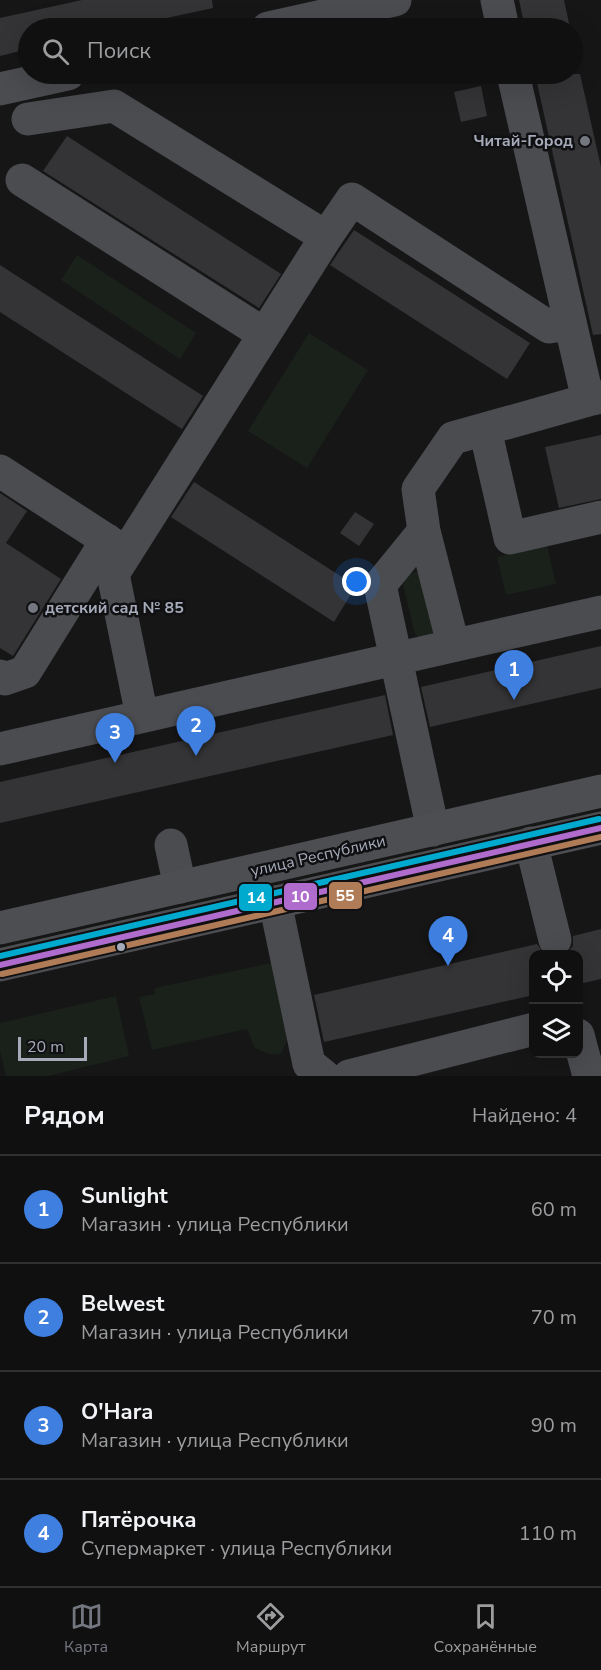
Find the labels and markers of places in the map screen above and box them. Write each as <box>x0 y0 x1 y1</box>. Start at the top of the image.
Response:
place label: Читай-Город <box>473 130 573 152</box>
marker: Читай-Город <box>578 134 592 148</box>
place label: детский сад № 85 <box>45 597 184 619</box>
marker: детский сад № 85 <box>26 601 40 615</box>
pin: 1 <box>494 650 534 700</box>
pin: 2 <box>176 706 216 756</box>
pin: 3 <box>96 714 134 763</box>
pin: 4 <box>428 916 468 966</box>
unlabelled marker <box>115 941 127 953</box>

